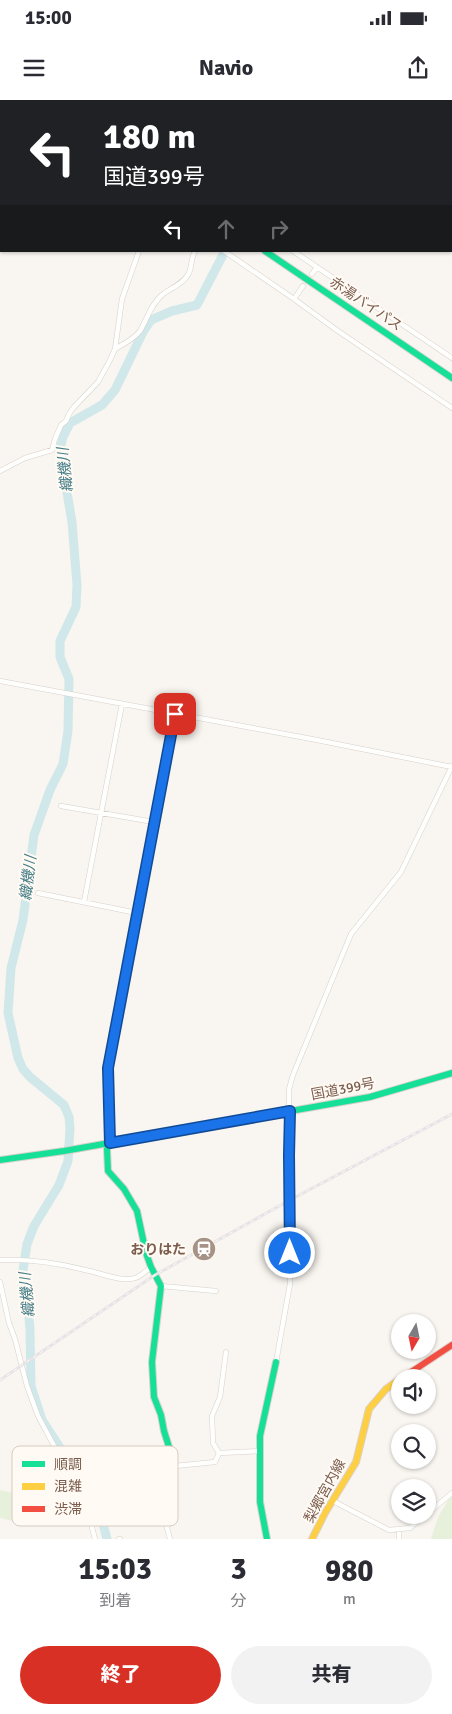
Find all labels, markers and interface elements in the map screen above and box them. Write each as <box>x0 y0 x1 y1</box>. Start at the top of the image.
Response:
text: 15:00 <box>25 6 72 30</box>
icon: menu <box>20 54 48 82</box>
text: Navio <box>199 54 253 81</box>
icon: share <box>404 54 432 82</box>
text: 180 m <box>103 115 196 158</box>
icon: left <box>20 120 85 185</box>
text: 国道399号 <box>103 163 205 190</box>
icon: left <box>159 215 187 243</box>
icon: ahead <box>212 215 240 243</box>
icon: right <box>265 215 293 243</box>
street label: 赤湯バイパス <box>327 274 405 334</box>
water label: 織機川 <box>53 445 76 493</box>
pin <box>154 693 196 735</box>
icon: arrive <box>161 700 189 728</box>
water label: 織機川 <box>16 853 40 901</box>
street label: 国道399号 <box>310 1074 376 1104</box>
position arrow <box>263 1226 315 1278</box>
station icon: おりはた <box>191 1236 217 1262</box>
place label: おりはた <box>130 1241 186 1258</box>
water label: 織機川 <box>16 1270 38 1318</box>
north arrow <box>391 1314 436 1359</box>
map controls <box>391 1314 436 1524</box>
button: sound <box>391 1369 436 1414</box>
button: search <box>391 1424 436 1469</box>
legend <box>12 1446 178 1526</box>
text: 順調 <box>54 1456 82 1473</box>
street label: 梨郷宮内線 <box>301 1456 349 1526</box>
text: 混雑 <box>54 1478 82 1495</box>
button: layers <box>391 1479 436 1524</box>
text: 渋滞 <box>54 1501 82 1518</box>
text: 15:03 <box>78 1551 152 1588</box>
text: 3 <box>230 1551 247 1588</box>
text: 980 <box>325 1553 374 1590</box>
text: m <box>343 1589 356 1609</box>
text: 到着 <box>99 1591 131 1611</box>
text: 分 <box>230 1591 247 1611</box>
button: 終了 <box>20 1646 221 1704</box>
button: 共有 <box>231 1646 432 1704</box>

